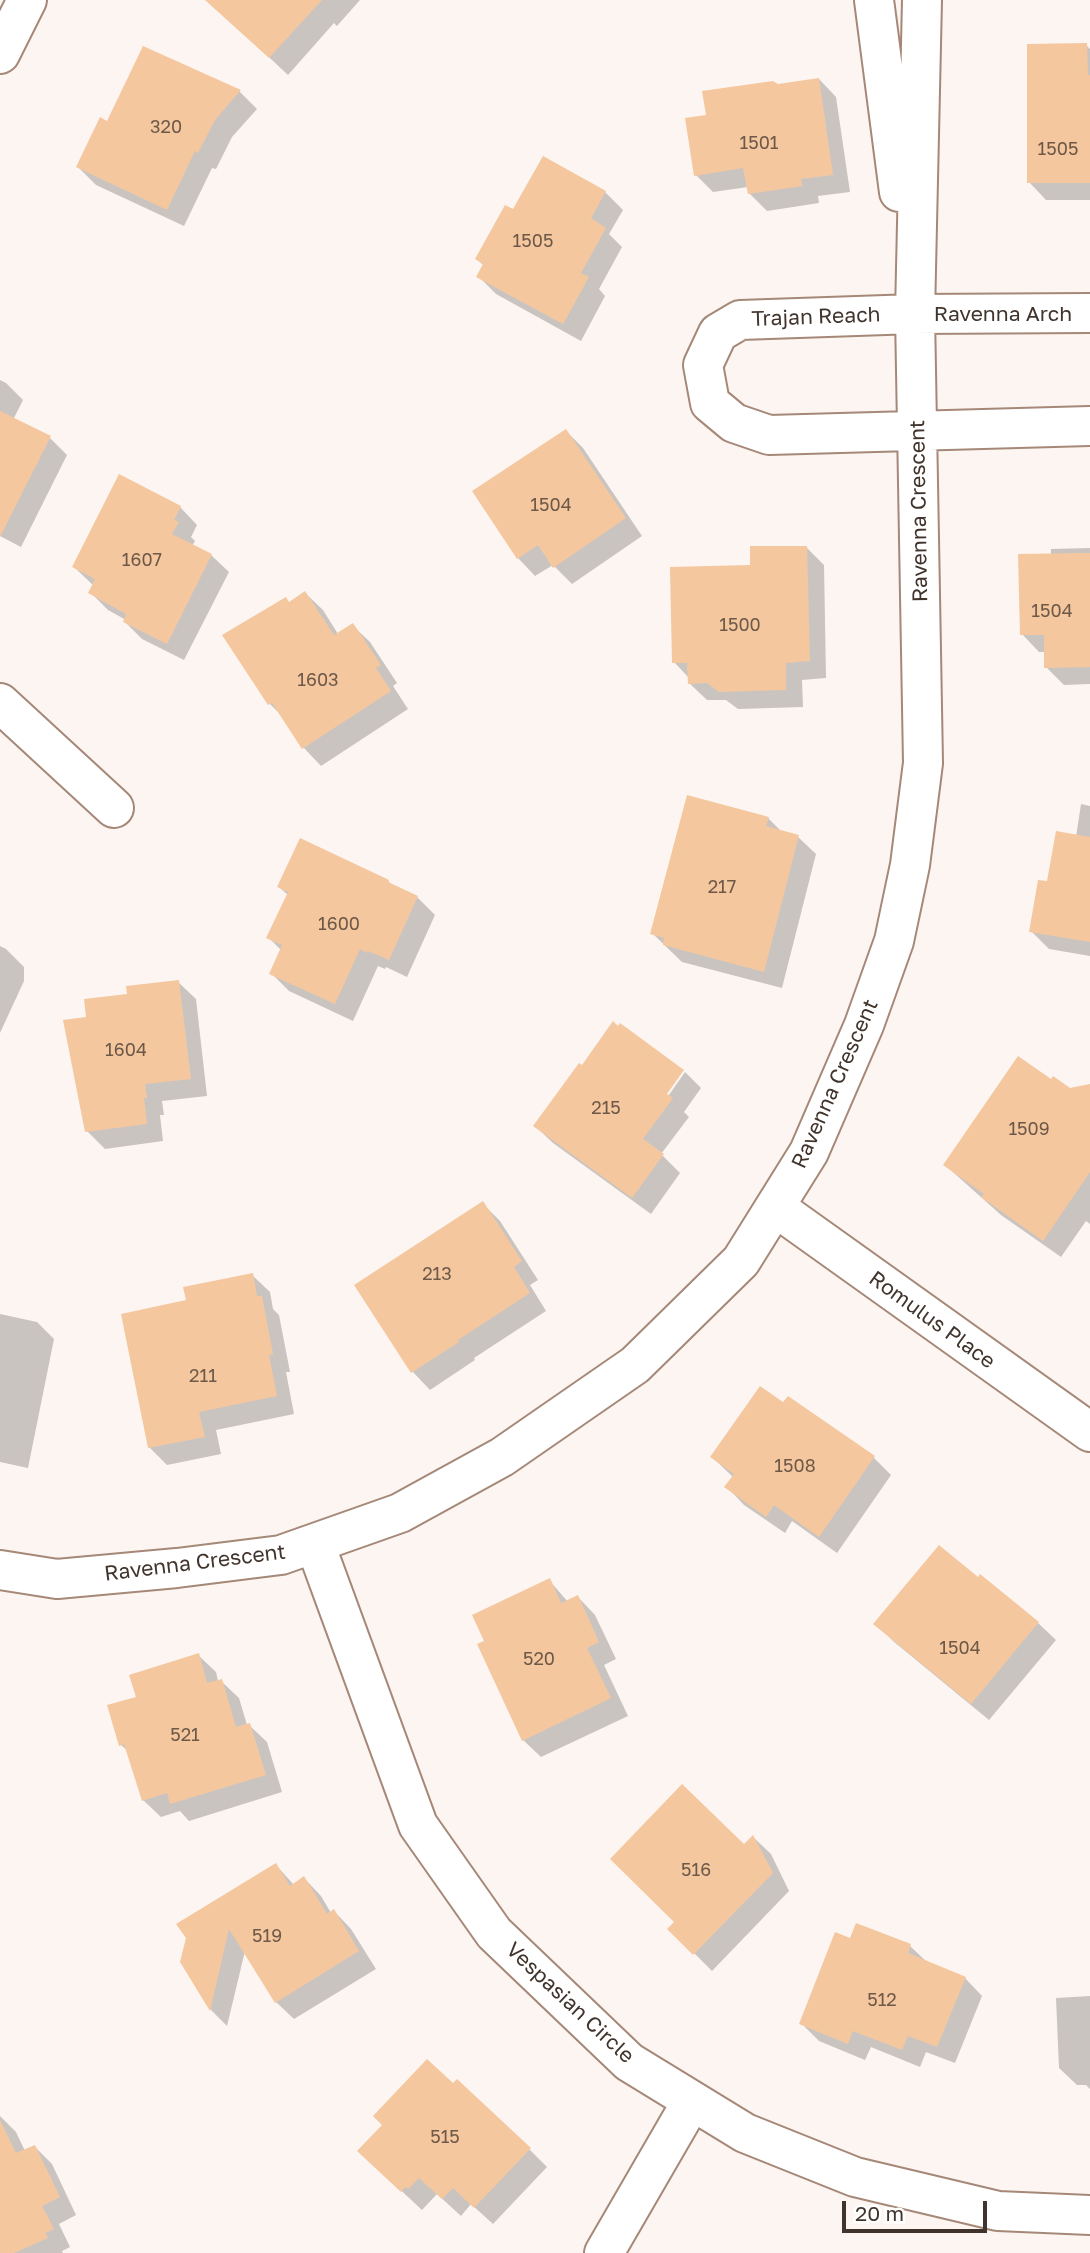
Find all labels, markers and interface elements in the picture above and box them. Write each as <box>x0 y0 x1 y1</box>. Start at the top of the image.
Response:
house number: 320 <box>150 116 182 138</box>
house number: 1501 <box>739 132 779 154</box>
house number: 1505 <box>1038 138 1078 160</box>
house number: 1505 <box>513 230 553 252</box>
street label: Ravenna Arch <box>934 301 1072 327</box>
street label: Trajan Reach <box>751 302 881 332</box>
street label: Ravenna Crescent <box>905 420 933 602</box>
house number: 1504 <box>530 494 572 516</box>
house number: 1607 <box>122 549 162 571</box>
house number: 1504 <box>1031 600 1073 622</box>
house number: 1500 <box>719 614 761 636</box>
house number: 1603 <box>297 669 339 691</box>
house number: 217 <box>708 876 736 898</box>
house number: 1600 <box>318 913 360 935</box>
street label: Ravenna Crescent <box>786 996 884 1172</box>
house number: 1604 <box>105 1039 147 1061</box>
house number: 215 <box>591 1097 621 1119</box>
house number: 1509 <box>1008 1118 1050 1140</box>
house number: 213 <box>422 1263 452 1285</box>
street label: Romulus Place <box>864 1266 1000 1374</box>
house number: 211 <box>189 1365 217 1387</box>
house number: 1508 <box>774 1455 816 1477</box>
street label: Ravenna Crescent <box>103 1539 287 1587</box>
house number: 1504 <box>939 1637 981 1659</box>
house number: 520 <box>523 1648 555 1670</box>
house number: 521 <box>170 1724 200 1746</box>
house number: 516 <box>681 1859 711 1881</box>
house number: 519 <box>252 1925 282 1947</box>
street label: Vespasian Circle <box>501 1937 639 2069</box>
house number: 512 <box>867 1989 897 2011</box>
house number: 515 <box>430 2126 460 2148</box>
scale bar <box>845 2186 990 2230</box>
text: 20 m <box>855 2200 904 2226</box>

